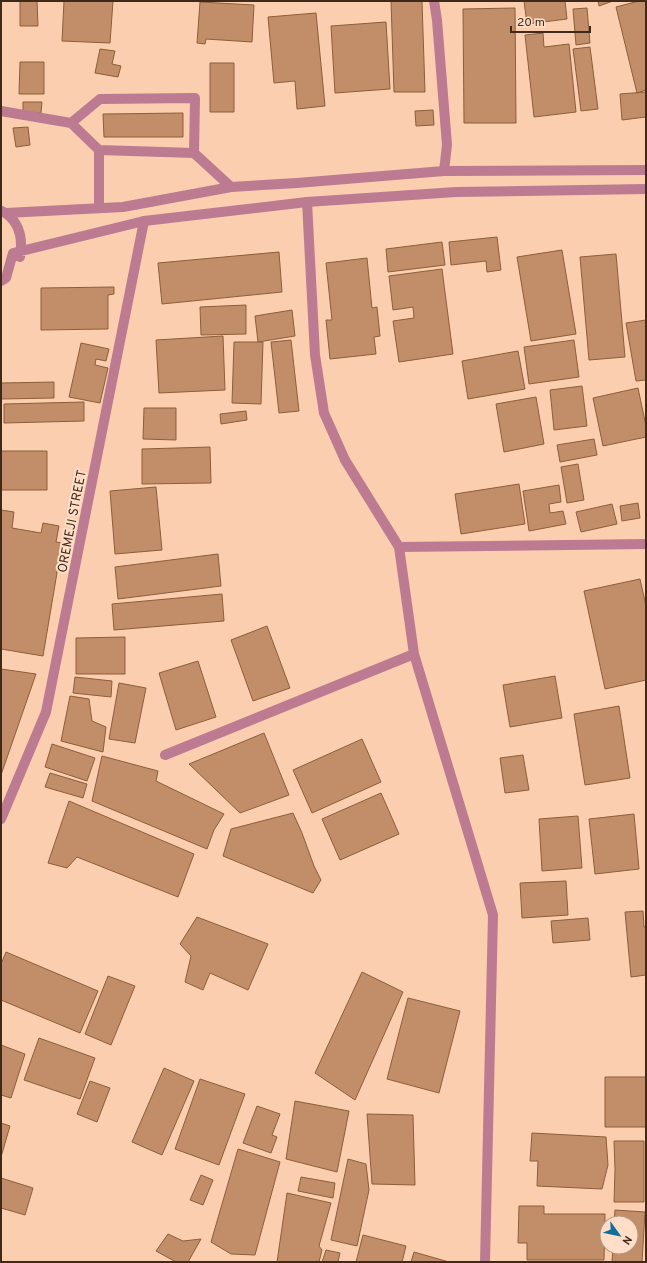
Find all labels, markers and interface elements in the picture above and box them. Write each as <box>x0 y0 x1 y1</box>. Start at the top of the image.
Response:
scale bar <box>511 8 590 34</box>
text: 20 m <box>517 15 545 31</box>
street label: OREMEJI STREET <box>55 469 91 574</box>
north arrow <box>599 1215 639 1255</box>
text: N <box>619 1233 635 1247</box>

